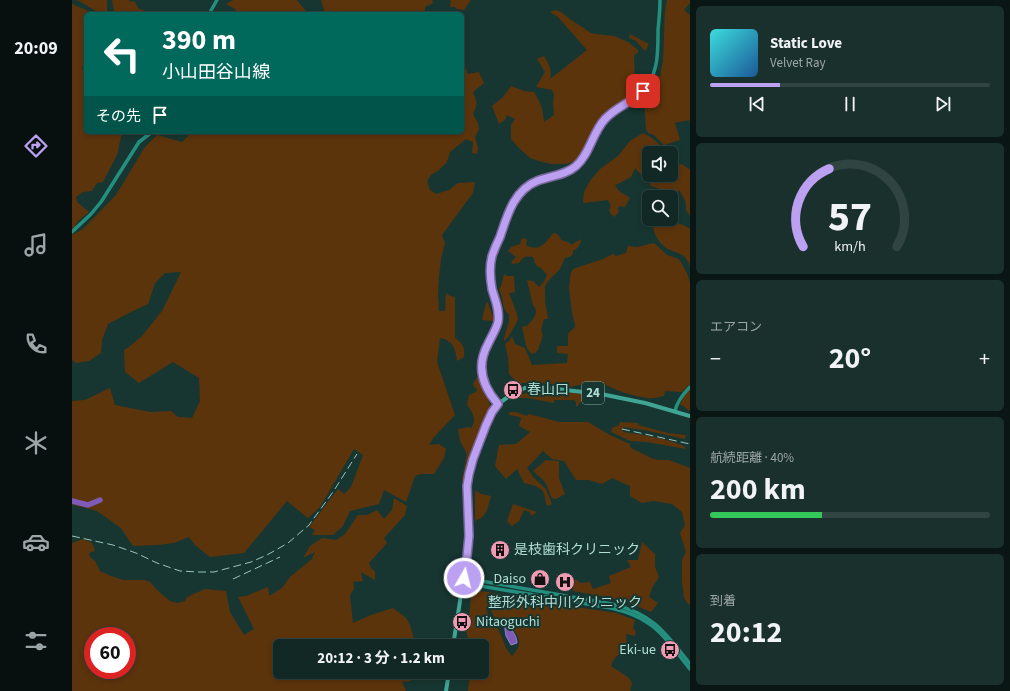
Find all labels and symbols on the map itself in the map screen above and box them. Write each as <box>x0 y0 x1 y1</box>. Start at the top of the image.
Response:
pin <box>626 74 660 108</box>
bus stop icon: 春山口 <box>502 379 524 401</box>
place label: 春山口 <box>527 380 569 400</box>
road number: 24 <box>582 382 604 404</box>
building icon: 是枝歯科クリニック <box>489 539 511 561</box>
place label: 是枝歯科クリニック <box>514 540 640 560</box>
position arrow <box>443 557 485 599</box>
shop icon: Daiso <box>529 568 551 590</box>
place label: Daiso <box>493 569 526 589</box>
hospital icon: 整形外科中川クリニック <box>554 571 576 593</box>
place label: 整形外科中川クリニック <box>488 593 642 613</box>
bus stop icon: Nitaoguchi <box>451 611 473 633</box>
place label: Nitaoguchi <box>476 612 540 632</box>
speed limit sign: 60 <box>84 627 136 679</box>
bus stop icon: Eki-ue <box>659 639 681 661</box>
place label: Eki-ue <box>619 640 656 660</box>

